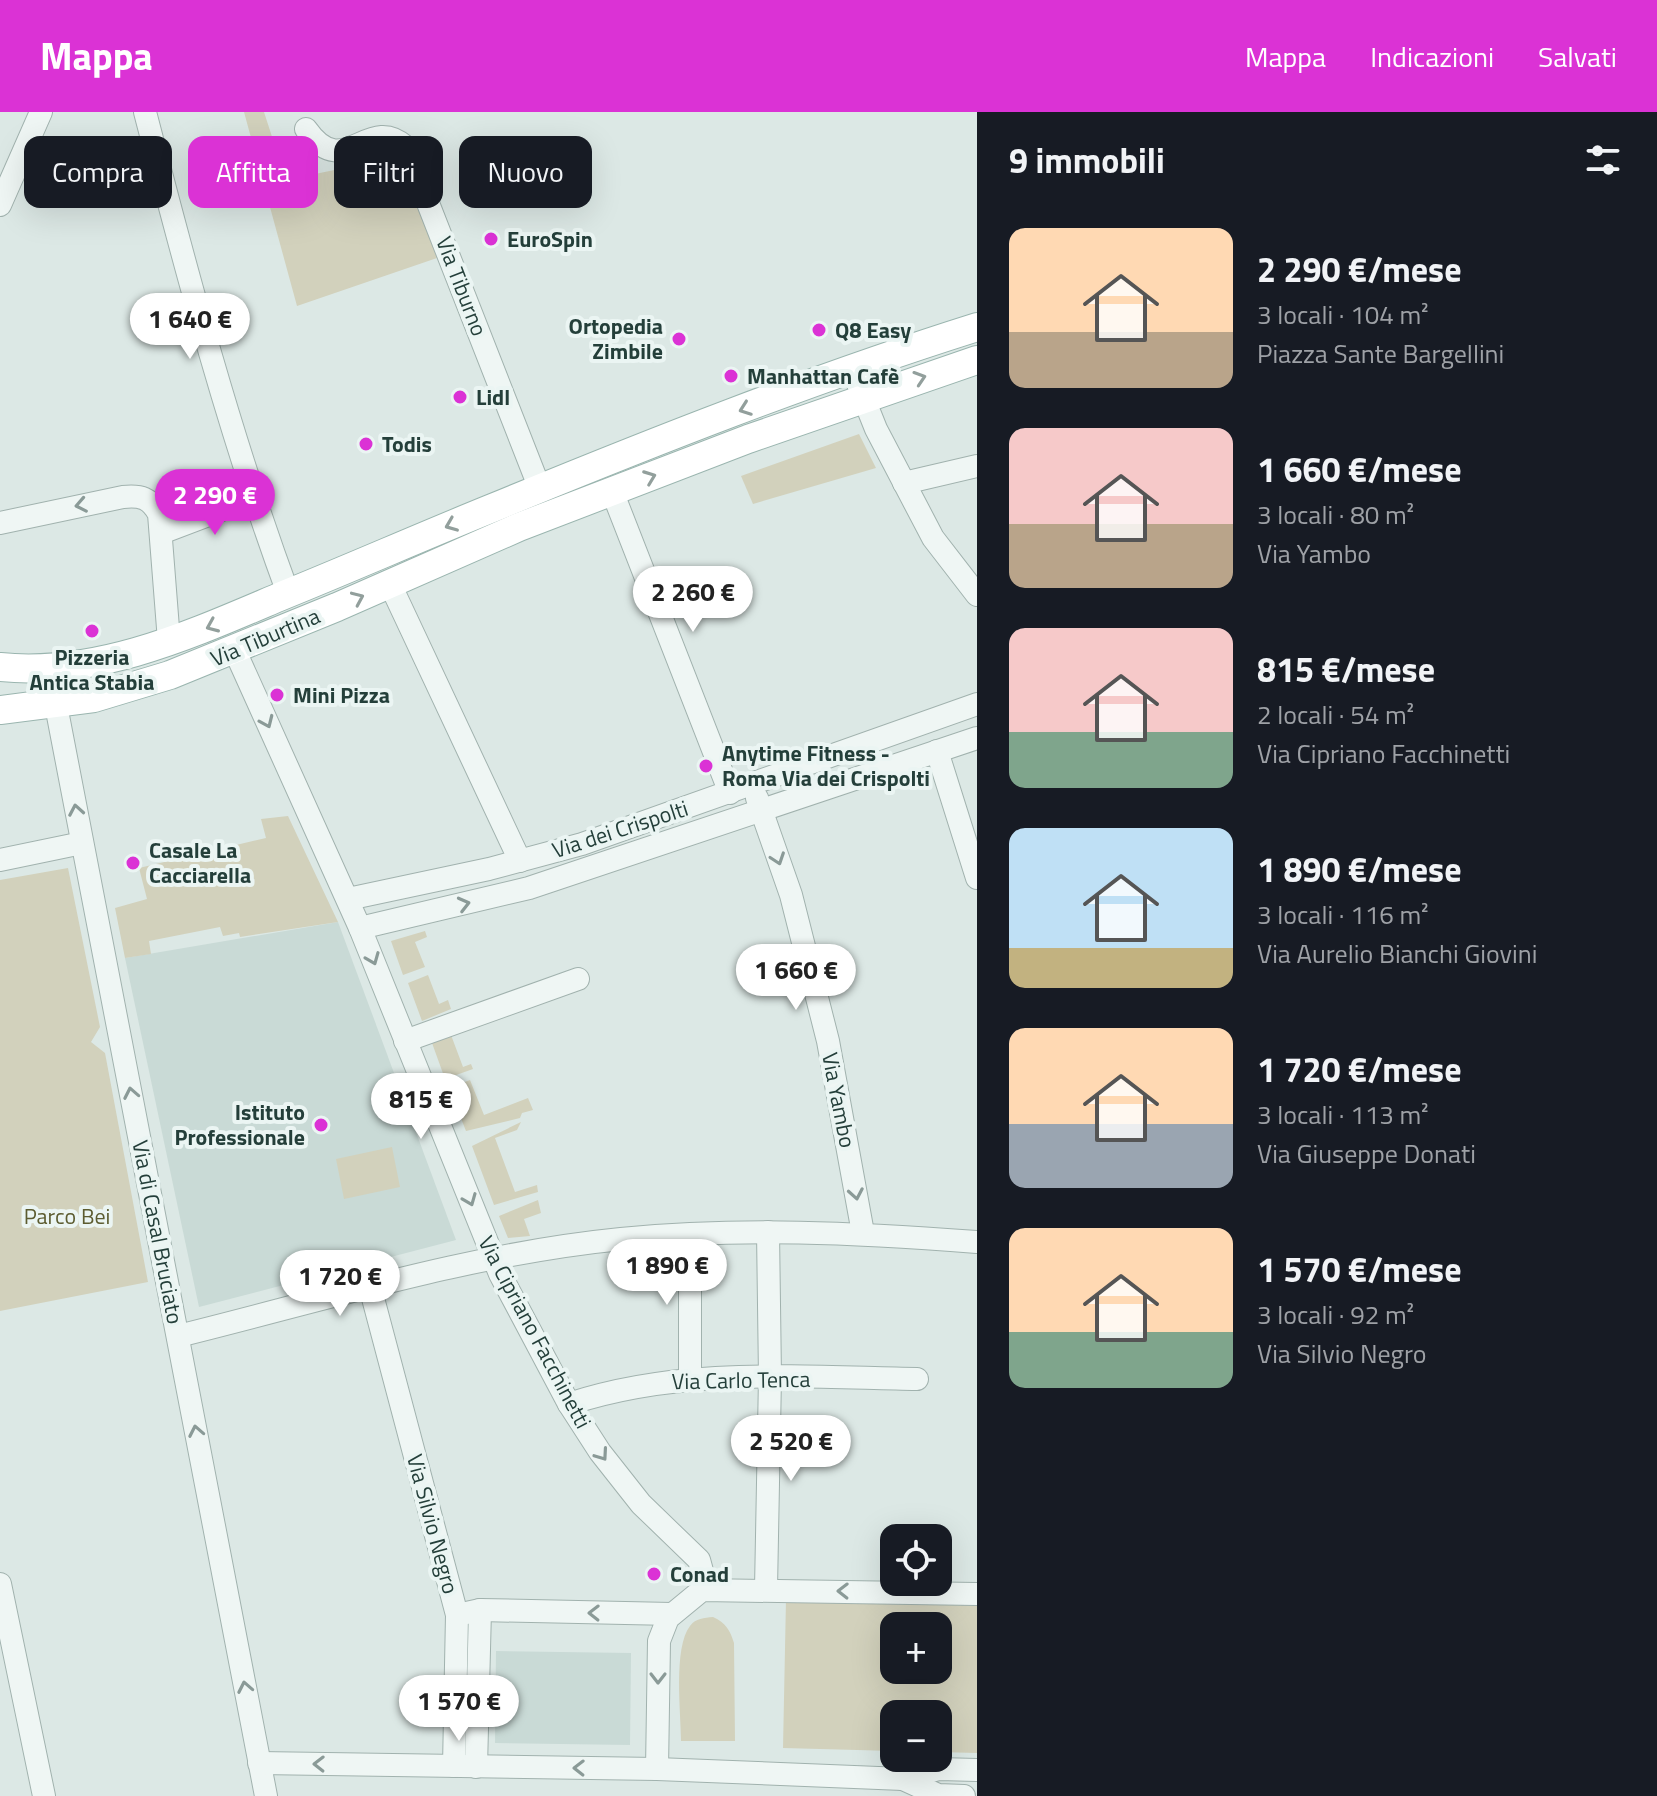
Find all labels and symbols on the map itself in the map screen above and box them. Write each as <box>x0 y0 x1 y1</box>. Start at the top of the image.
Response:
place label: EuroSpin <box>507 222 593 256</box>
marker: EuroSpin <box>482 230 500 248</box>
street label: Via Tiburno <box>427 231 497 341</box>
pin: 1 640 € <box>116 293 264 361</box>
place label: Ortopedia Zimbile <box>569 309 663 368</box>
place label: Q8 Easy <box>835 313 911 347</box>
marker: Q8 Easy <box>810 321 828 339</box>
marker: Ortopedia Zimbile <box>670 330 688 348</box>
place label: Manhattan Cafè <box>747 359 899 393</box>
marker: Manhattan Cafè <box>722 367 740 385</box>
one-way arrow <box>912 371 926 387</box>
place label: Lidl <box>476 380 510 414</box>
marker: Lidl <box>451 388 469 406</box>
one-way arrow <box>739 400 753 416</box>
place label: Todis <box>382 427 432 461</box>
marker: Todis <box>357 435 375 453</box>
pin: 2 290 € <box>141 469 289 537</box>
one-way arrow <box>642 470 656 487</box>
one-way arrow <box>74 496 88 513</box>
one-way arrow <box>445 515 459 531</box>
pin: 2 260 € <box>619 566 767 634</box>
one-way arrow <box>350 592 364 608</box>
street label: Via Tiburtina <box>205 599 325 675</box>
one-way arrow <box>205 616 220 632</box>
marker: Pizzeria Antica Stabia <box>83 622 101 640</box>
place label: Pizzeria Antica Stabia <box>30 640 154 699</box>
place label: Mini Pizza <box>293 678 390 712</box>
marker: Mini Pizza <box>268 686 286 704</box>
one-way arrow <box>257 713 273 728</box>
place label: Anytime Fitness - Roma Via dei Crispolti <box>722 736 930 795</box>
marker: Anytime Fitness - Roma Via dei Crispolti <box>697 757 715 775</box>
street label: Via dei Crispolti <box>548 791 692 867</box>
one-way arrow <box>68 803 85 817</box>
place label: Casale La Cacciarella <box>149 833 251 892</box>
one-way arrow <box>769 851 785 865</box>
marker: Casale La Cacciarella <box>124 854 142 872</box>
one-way arrow <box>456 897 470 914</box>
pin: 1 660 € <box>722 944 870 1012</box>
one-way arrow <box>363 951 380 965</box>
street label: Via Yambo <box>813 1049 865 1151</box>
pin: 815 € <box>365 1073 477 1141</box>
one-way arrow <box>123 1087 140 1101</box>
place label: Istituto Professionale <box>174 1095 305 1154</box>
marker: Istituto Professionale <box>312 1116 330 1134</box>
street label: Via di Casal Bruciato <box>124 1137 192 1327</box>
one-way arrow <box>846 1187 863 1200</box>
one-way arrow <box>460 1192 476 1206</box>
park label: Parco Bei <box>24 1199 110 1233</box>
street label: Via Cipriano Facchinetti <box>470 1229 600 1435</box>
pin: 1 890 € <box>593 1239 741 1307</box>
pin: 1 720 € <box>266 1250 414 1318</box>
street label: Via Carlo Tenca <box>671 1362 811 1398</box>
pin: 2 520 € <box>717 1415 865 1483</box>
one-way arrow <box>188 1425 205 1438</box>
one-way arrow <box>592 1447 607 1461</box>
street label: Via Silvio Negro <box>398 1450 468 1598</box>
place label: Conad <box>670 1557 729 1591</box>
marker: Conad <box>645 1565 663 1583</box>
one-way arrow <box>836 1582 849 1599</box>
one-way arrow <box>587 1604 600 1622</box>
one-way arrow <box>649 1672 667 1685</box>
pin: 1 570 € <box>385 1675 533 1743</box>
one-way arrow <box>237 1680 254 1693</box>
one-way arrow <box>312 1755 325 1773</box>
one-way arrow <box>572 1759 585 1777</box>

